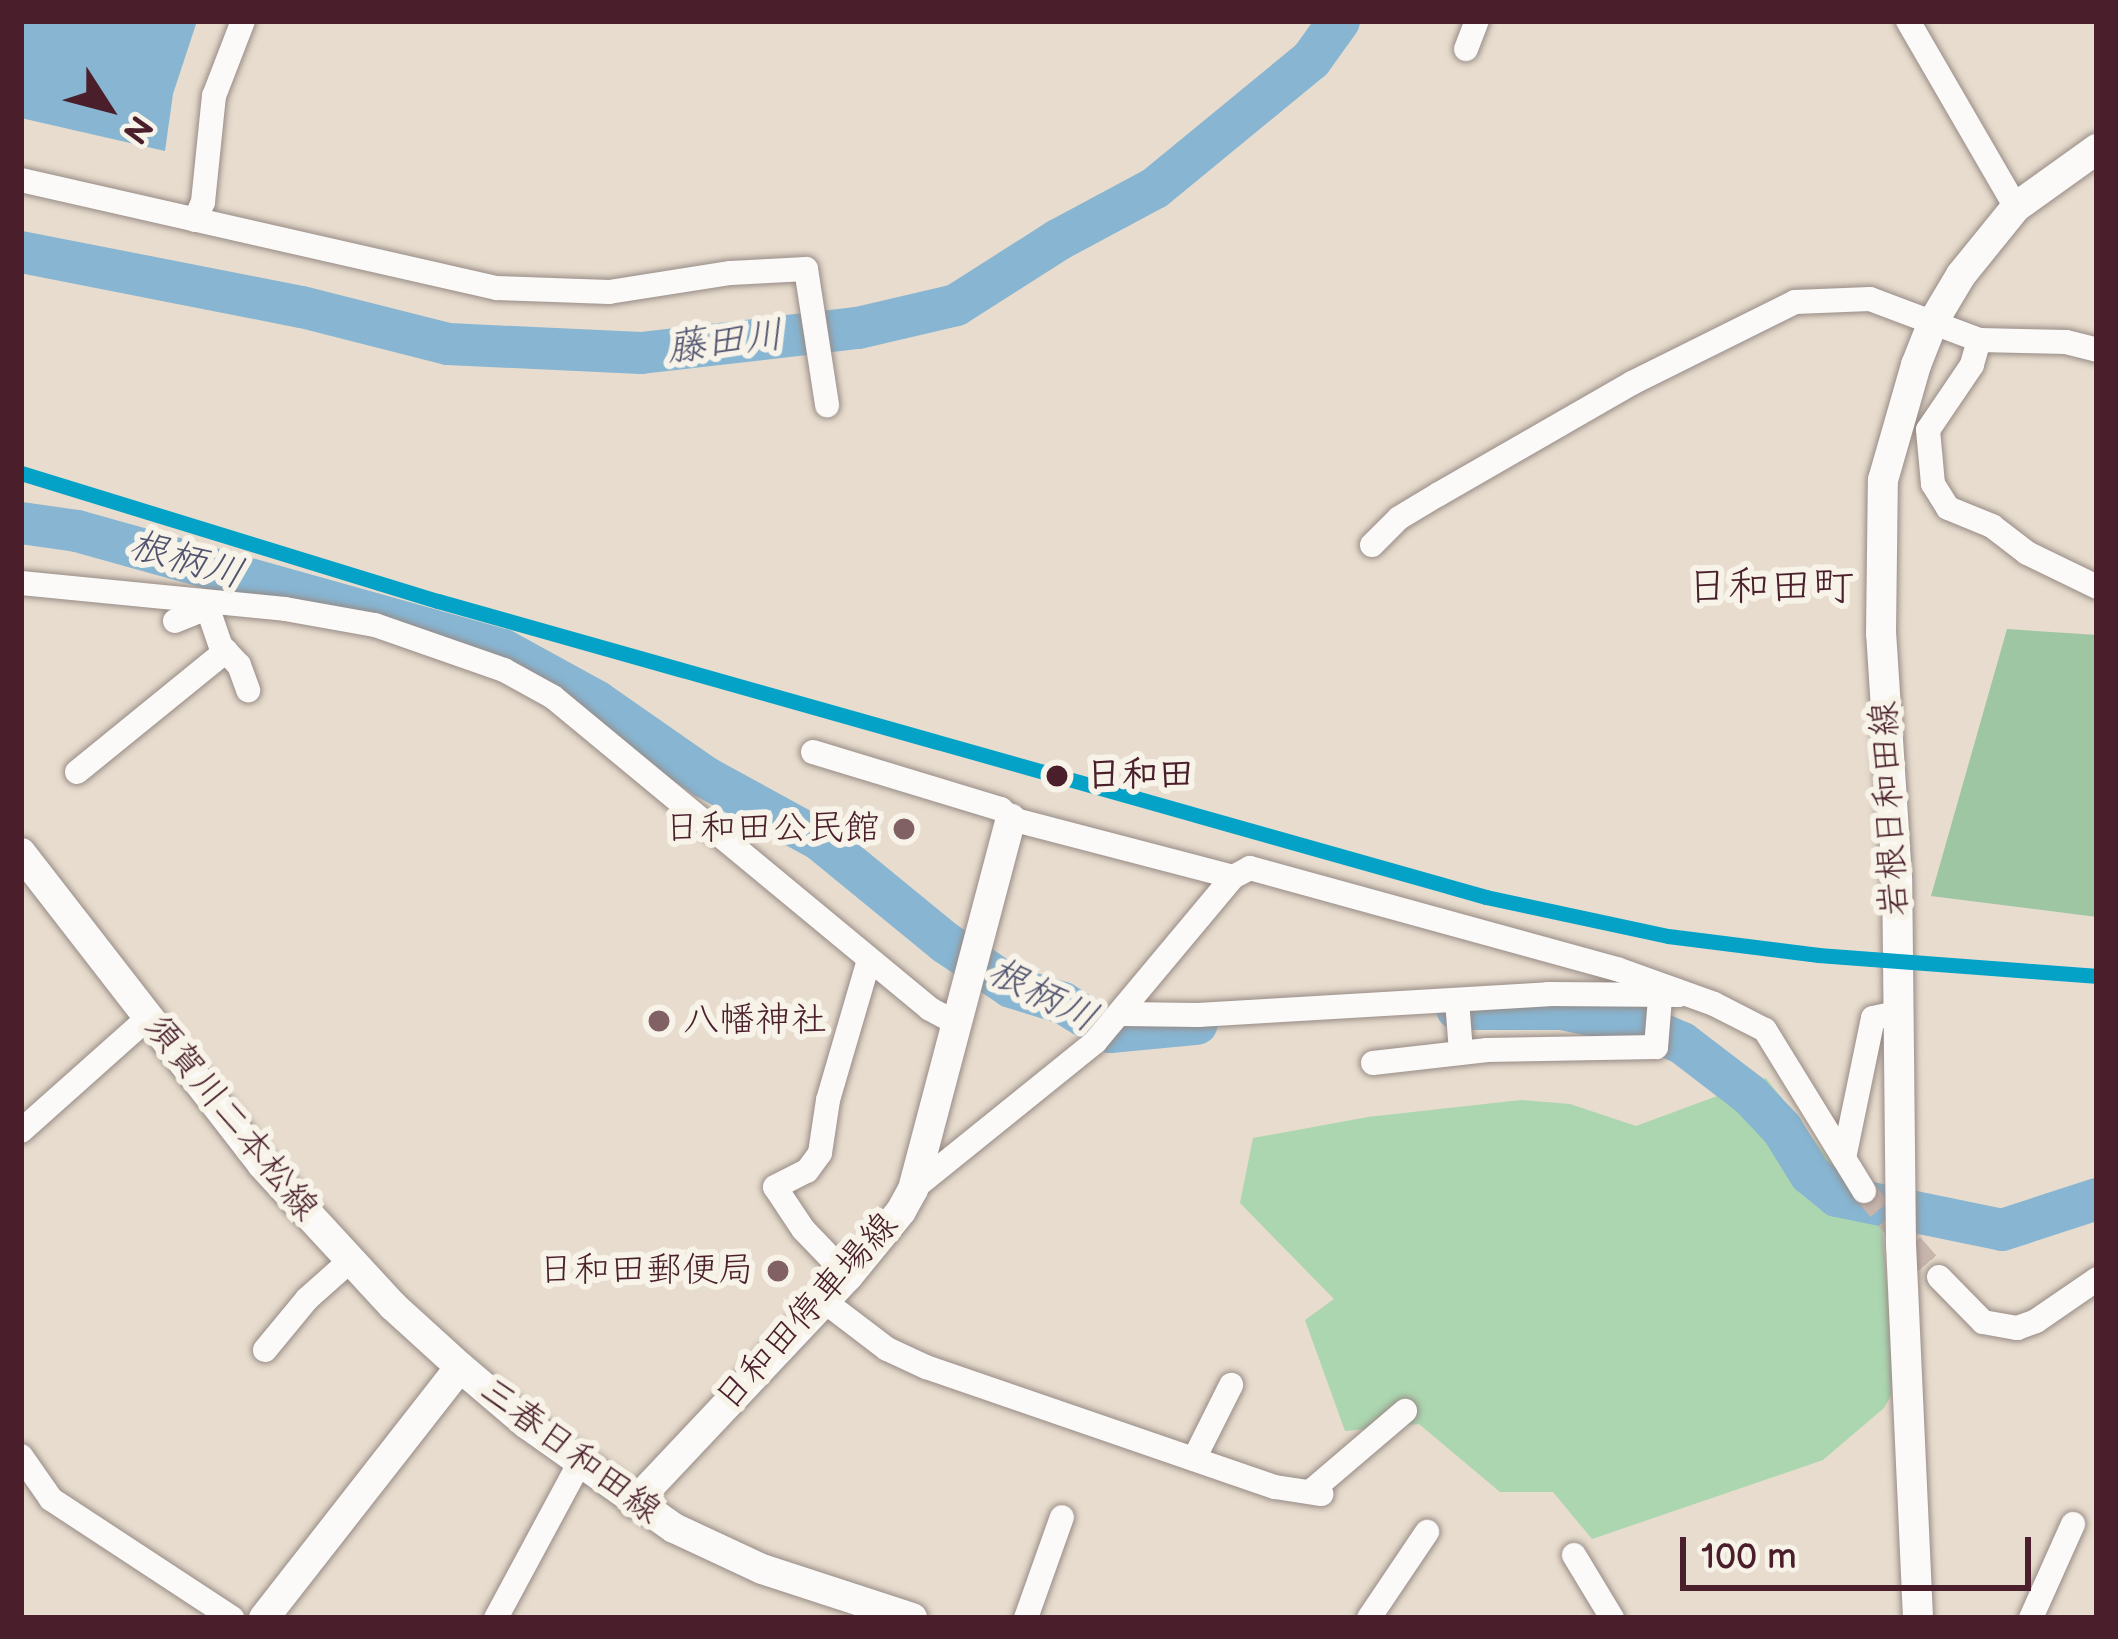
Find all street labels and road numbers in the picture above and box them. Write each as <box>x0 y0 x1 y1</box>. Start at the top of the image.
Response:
street label: 岩根日和田線 <box>1863 700 1917 918</box>
street label: 須賀川二本松線 <box>135 1006 327 1230</box>
street label: 日和田停車場線 <box>707 1204 907 1420</box>
street label: 三春日和田線 <box>471 1369 669 1533</box>

